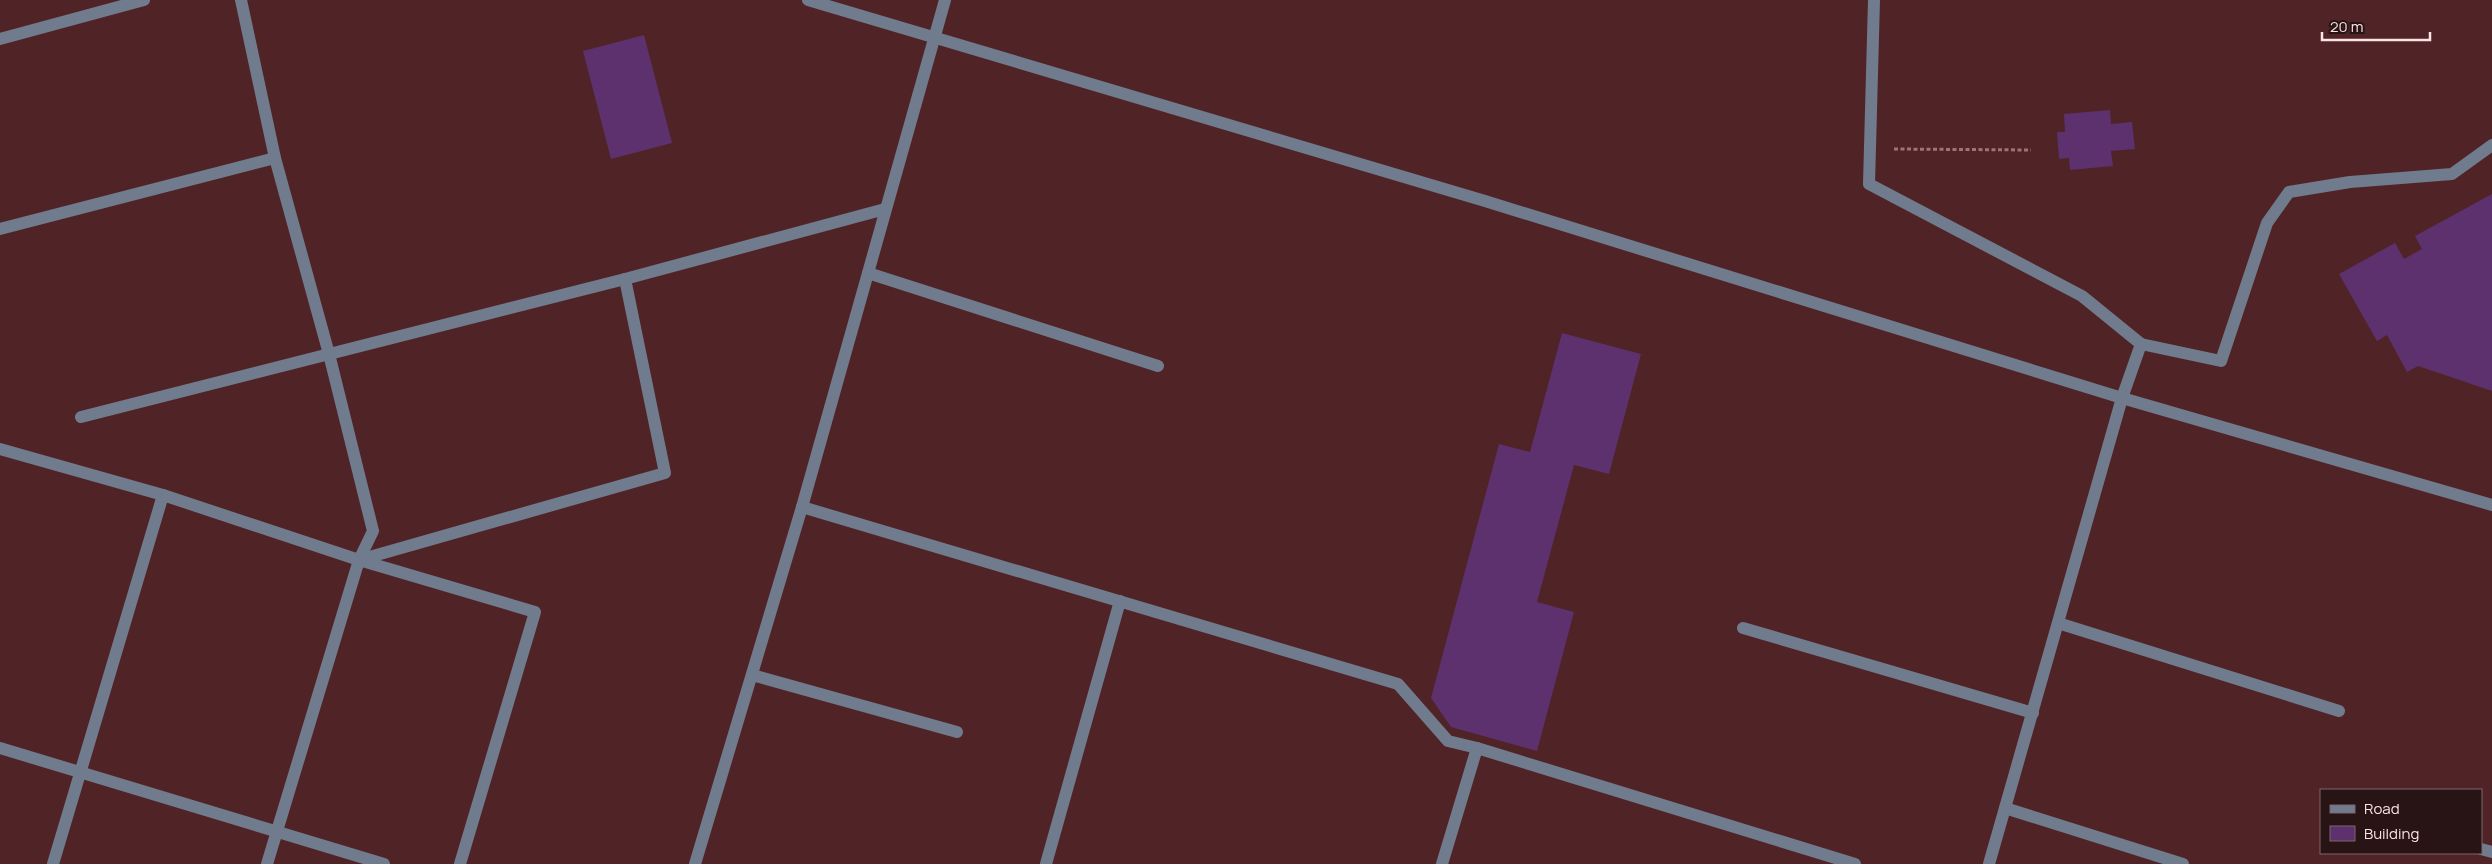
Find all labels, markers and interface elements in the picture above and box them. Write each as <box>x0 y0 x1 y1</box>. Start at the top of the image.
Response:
scale bar <box>2322 10 2430 42</box>
text: 20 m <box>2330 16 2363 37</box>
legend <box>2320 789 2482 854</box>
text: Road <box>2364 798 2400 819</box>
text: Building <box>2364 823 2419 844</box>

